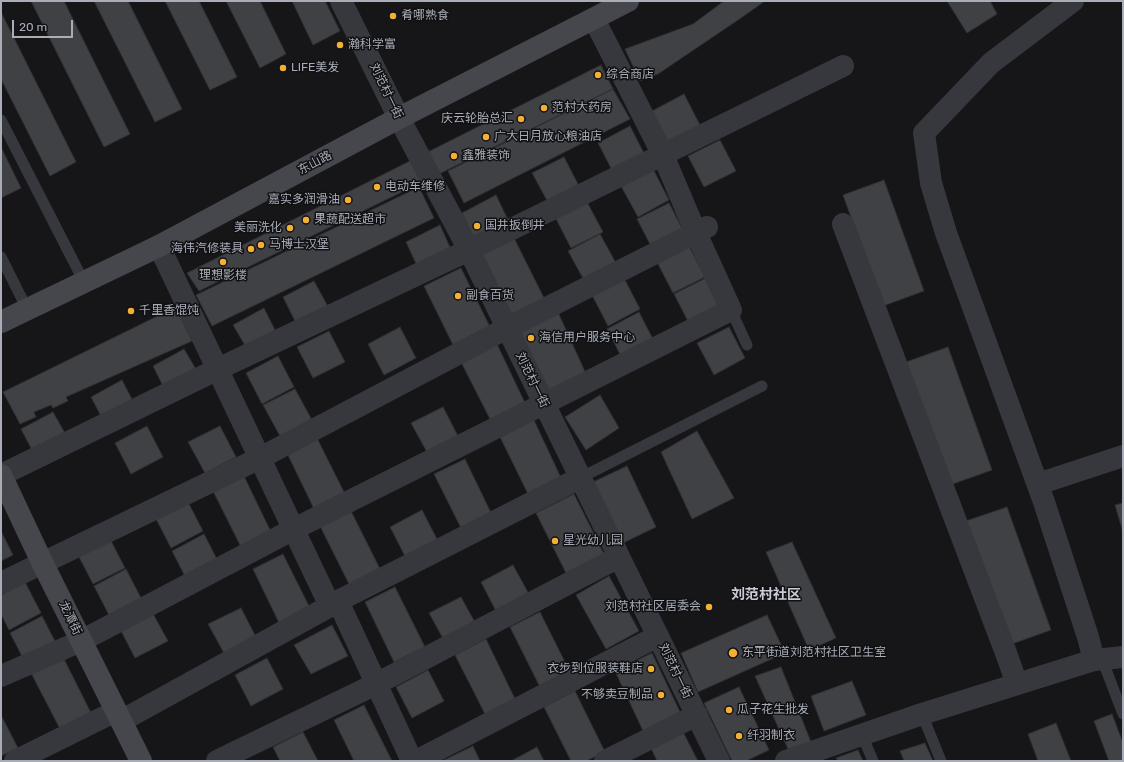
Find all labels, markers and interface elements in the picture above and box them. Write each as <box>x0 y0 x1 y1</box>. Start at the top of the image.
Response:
place label: 肴哪熟食 <box>401 9 449 23</box>
marker: 肴哪熟食 <box>388 11 398 21</box>
scale bar <box>14 12 75 38</box>
text: 20 m <box>19 20 47 34</box>
place label: 瀚科学富 <box>348 38 396 52</box>
marker: 瀚科学富 <box>335 40 345 50</box>
place label: LIFE美发 <box>291 61 339 75</box>
street label: 刘范村一街 <box>366 61 406 121</box>
marker: LIFE美发 <box>278 63 288 73</box>
place label: 综合商店 <box>606 68 654 82</box>
marker: 综合商店 <box>593 70 603 80</box>
place label: 范村大药房 <box>552 101 612 115</box>
marker: 范村大药房 <box>539 103 549 113</box>
place label: 庆云轮胎总汇 <box>441 112 513 126</box>
marker: 庆云轮胎总汇 <box>516 114 526 124</box>
place label: 广大日月放心粮油店 <box>494 130 602 144</box>
marker: 广大日月放心粮油店 <box>481 132 491 142</box>
street label: 东山路 <box>296 148 334 178</box>
place label: 鑫雅装饰 <box>462 149 510 163</box>
marker: 鑫雅装饰 <box>449 151 459 161</box>
place label: 电动车维修 <box>385 180 445 194</box>
marker: 电动车维修 <box>372 182 382 192</box>
place label: 嘉实多润滑油 <box>268 193 340 207</box>
marker: 嘉实多润滑油 <box>343 195 353 205</box>
place label: 果蔬配送超市 <box>314 213 386 227</box>
marker: 果蔬配送超市 <box>301 215 311 225</box>
place label: 国井扳倒井 <box>485 219 545 233</box>
place label: 美丽洗化 <box>234 221 282 235</box>
marker: 国井扳倒井 <box>472 221 482 231</box>
marker: 美丽洗化 <box>285 223 295 233</box>
place label: 马博士汉堡 <box>269 238 329 252</box>
marker: 马博士汉堡 <box>256 240 266 250</box>
place label: 海伟汽修装具 <box>171 242 243 256</box>
marker: 海伟汽修装具 <box>246 244 256 254</box>
marker: 理想影楼 <box>218 257 228 267</box>
place label: 理想影楼 <box>199 269 247 283</box>
place label: 副食百货 <box>466 289 514 303</box>
marker: 副食百货 <box>453 291 463 301</box>
place label: 千里香馄饨 <box>139 304 199 318</box>
marker: 千里香馄饨 <box>126 306 136 316</box>
place label: 海信用户服务中心 <box>539 331 635 345</box>
marker: 海信用户服务中心 <box>526 333 536 343</box>
street label: 刘范村一街 <box>512 350 552 410</box>
place label: 星光幼儿园 <box>563 534 623 548</box>
marker: 星光幼儿园 <box>550 536 560 546</box>
district label: 刘范村社区 <box>731 587 801 603</box>
street label: 龙潭街 <box>56 599 84 637</box>
place label: 刘范村社区居委会 <box>605 600 701 614</box>
marker: 刘范村社区居委会 <box>704 602 714 612</box>
street label: 刘范村一街 <box>655 641 695 701</box>
place label: 东平街道刘范村社区卫生室 <box>742 646 886 660</box>
marker: 东平街道刘范村社区卫生室 <box>727 647 739 659</box>
place label: 衣步到位服装鞋店 <box>547 662 643 676</box>
marker: 衣步到位服装鞋店 <box>646 664 656 674</box>
place label: 不够卖豆制品 <box>581 688 653 702</box>
marker: 不够卖豆制品 <box>656 690 666 700</box>
place label: 瓜子花生批发 <box>737 703 809 717</box>
marker: 瓜子花生批发 <box>724 705 734 715</box>
place label: 纤羽制衣 <box>747 729 795 743</box>
marker: 纤羽制衣 <box>734 731 744 741</box>

